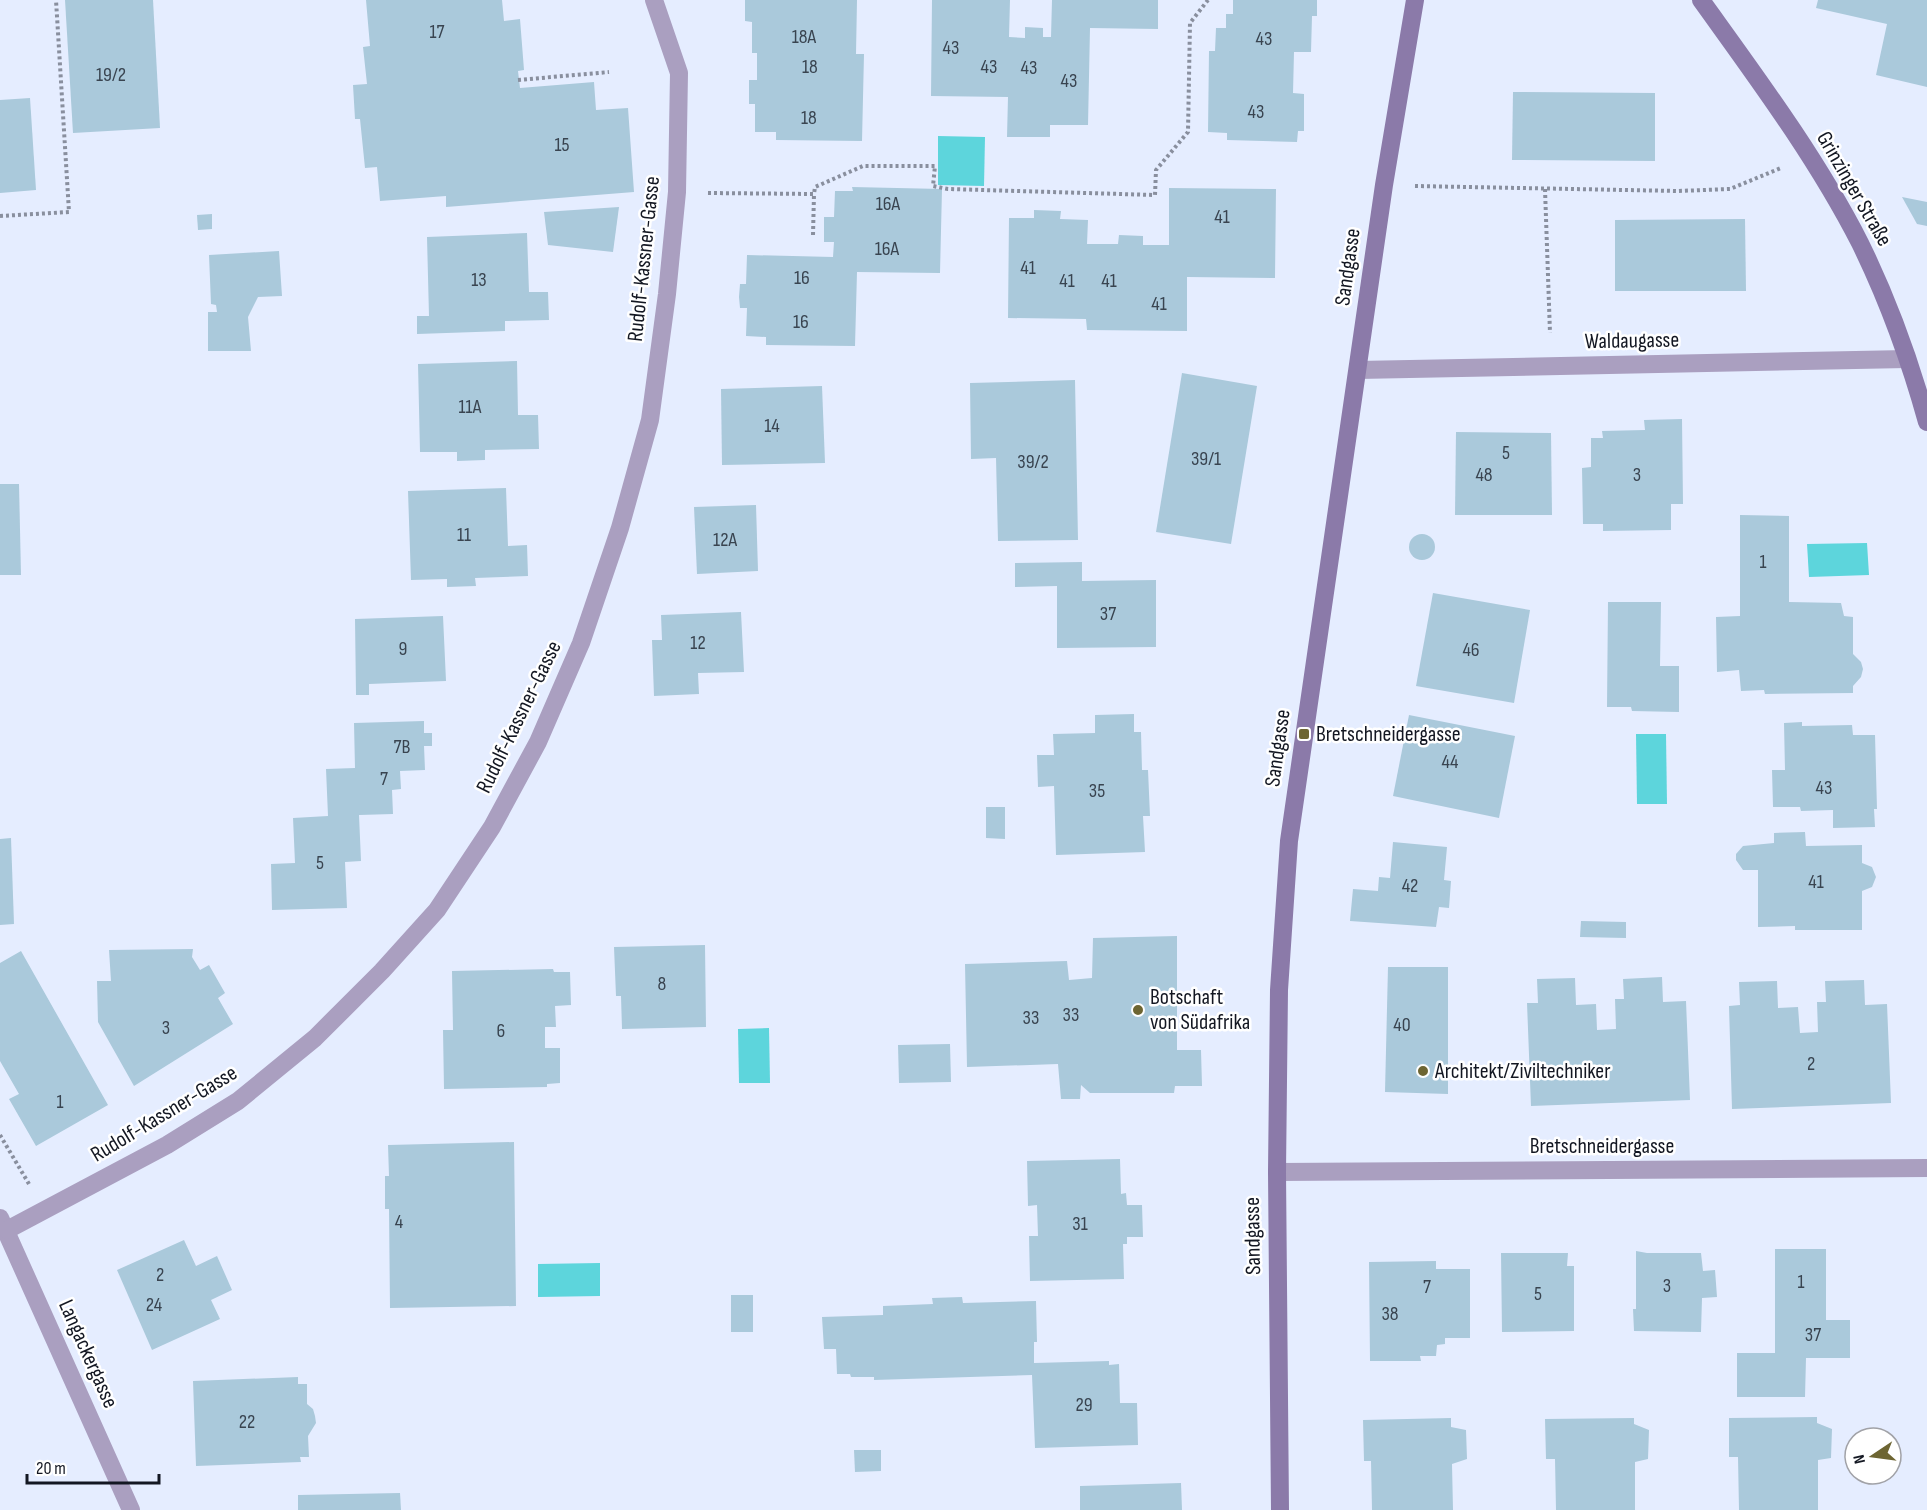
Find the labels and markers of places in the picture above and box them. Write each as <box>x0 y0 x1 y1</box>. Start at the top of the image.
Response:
place label: Bretschneidergasse <box>1316 721 1461 748</box>
marker: Bretschneidergasse <box>1297 727 1311 741</box>
place label: Botschaft von Südafrika <box>1150 984 1250 1036</box>
marker: Botschaft von Südafrika <box>1131 1003 1145 1017</box>
place label: Architekt/Ziviltechniker <box>1434 1058 1611 1085</box>
marker: Architekt/Ziviltechniker <box>1416 1064 1430 1078</box>

